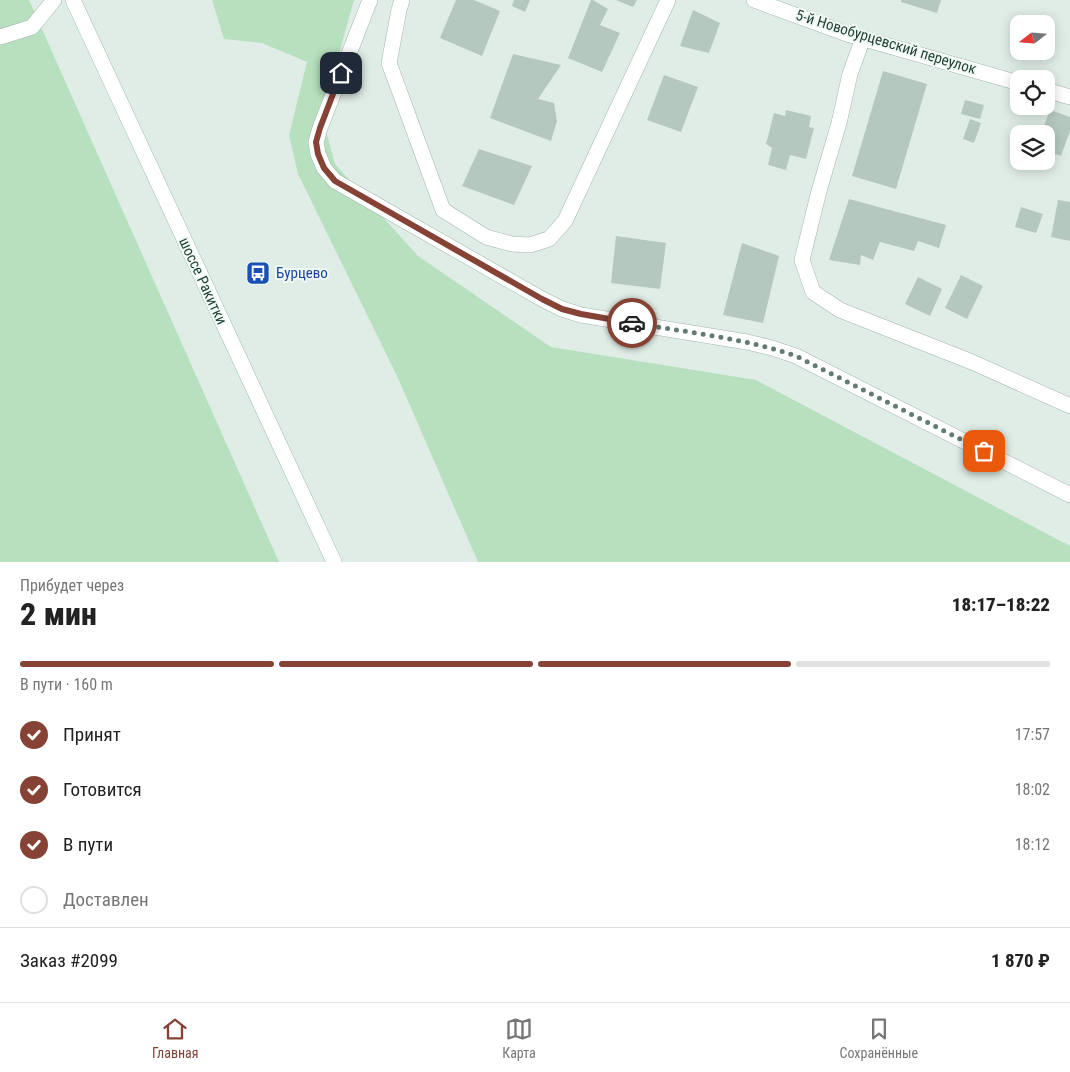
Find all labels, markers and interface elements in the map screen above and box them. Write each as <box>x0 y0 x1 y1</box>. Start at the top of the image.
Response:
street label: 5-й Новобурцевский переулок <box>794 6 978 78</box>
north arrow <box>1010 15 1055 60</box>
map controls <box>1010 15 1055 170</box>
pin <box>320 52 362 94</box>
icon: home <box>327 59 355 87</box>
button: locate <box>1010 70 1055 115</box>
button: layers <box>1010 125 1055 170</box>
street label: шоссе Ракитки <box>175 235 231 327</box>
bus stop icon: Бурцево <box>245 260 271 286</box>
place label: Бурцево <box>276 264 328 282</box>
courier <box>607 298 657 348</box>
icon: car <box>618 309 646 337</box>
pin <box>963 430 1005 472</box>
icon: bag <box>970 437 998 465</box>
text: Прибудет через <box>20 576 124 595</box>
text: 18:17–18:22 <box>952 593 1050 616</box>
text: 2 мин <box>20 595 97 633</box>
text: В пути · 160 m <box>20 675 113 694</box>
icon: check <box>20 721 48 749</box>
text: Принят <box>63 723 121 746</box>
text: 17:57 <box>1015 725 1050 744</box>
icon: check <box>20 776 48 804</box>
text: Готовится <box>63 778 142 801</box>
text: 18:02 <box>1015 780 1050 799</box>
icon: check <box>20 831 48 859</box>
text: В пути <box>63 833 113 856</box>
text: 18:12 <box>1015 835 1050 854</box>
text: Доставлен <box>63 888 149 911</box>
text: Заказ #2099 <box>20 949 118 972</box>
text: 1 870 ₽ <box>991 949 1050 972</box>
tab: Главная <box>152 1015 199 1061</box>
tab: Карта <box>502 1015 536 1061</box>
tab: Сохранённые <box>840 1015 918 1061</box>

